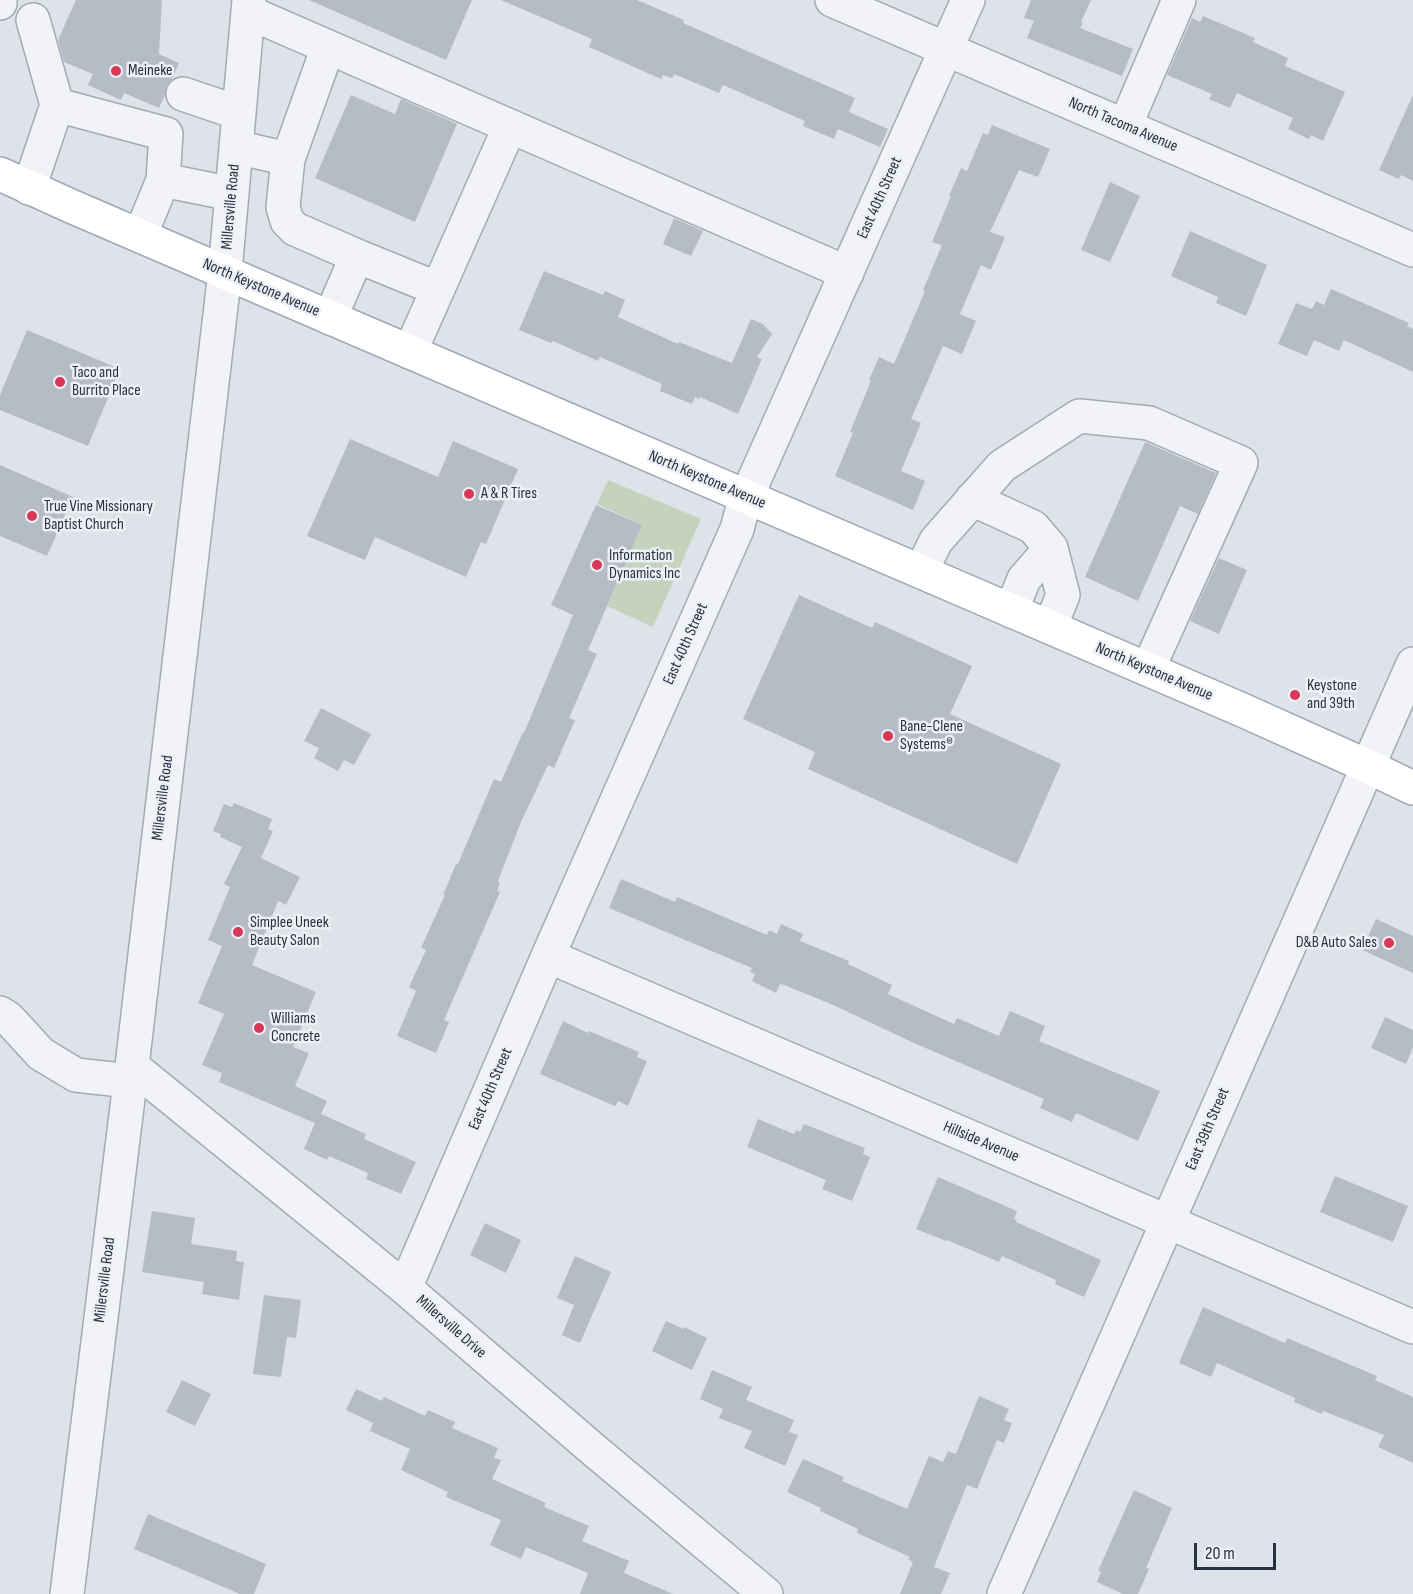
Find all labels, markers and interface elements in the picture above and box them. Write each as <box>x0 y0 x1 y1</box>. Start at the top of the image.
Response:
place label: Meineke <box>128 61 172 81</box>
marker: Meineke <box>109 64 123 78</box>
street label: North Tacoma Avenue <box>1066 93 1180 157</box>
street label: East 40th Street <box>853 154 907 242</box>
street label: Millersville Road <box>218 163 244 251</box>
street label: North Keystone Avenue <box>200 255 322 321</box>
place label: Taco and Burrito Place <box>72 363 141 401</box>
marker: Taco and Burrito Place <box>53 375 67 389</box>
street label: North Keystone Avenue <box>646 447 768 513</box>
place label: A & R Tires <box>481 484 537 504</box>
marker: A & R Tires <box>462 487 476 501</box>
place label: True Vine Missionary Baptist Church <box>44 497 153 535</box>
marker: True Vine Missionary Baptist Church <box>25 509 39 523</box>
place label: Information Dynamics Inc <box>609 546 680 584</box>
marker: Information Dynamics Inc <box>590 558 604 572</box>
street label: East 40th Street <box>659 600 713 688</box>
street label: North Keystone Avenue <box>1093 639 1215 705</box>
place label: Keystone and 39th <box>1307 676 1357 714</box>
marker: Keystone and 39th <box>1288 688 1302 702</box>
place label: Bane-Clene Systems® <box>900 717 963 755</box>
marker: Bane-Clene Systems® <box>881 729 895 743</box>
street label: Millersville Road <box>148 754 178 842</box>
place label: Simplee Uneek Beauty Salon <box>250 913 329 951</box>
marker: Simplee Uneek Beauty Salon <box>231 925 245 939</box>
place label: D&B Auto Sales <box>1296 933 1377 953</box>
marker: D&B Auto Sales <box>1382 936 1396 950</box>
place label: Williams Concrete <box>271 1009 320 1047</box>
marker: Williams Concrete <box>252 1021 266 1035</box>
street label: East 40th Street <box>465 1045 517 1133</box>
street label: East 39th Street <box>1182 1085 1234 1173</box>
street label: Hillside Avenue <box>940 1117 1022 1167</box>
street label: Millersville Road <box>90 1236 120 1324</box>
street label: Millersville Drive <box>412 1291 490 1363</box>
scale bar <box>1197 1531 1280 1569</box>
text: 20 m <box>1205 1543 1235 1564</box>

